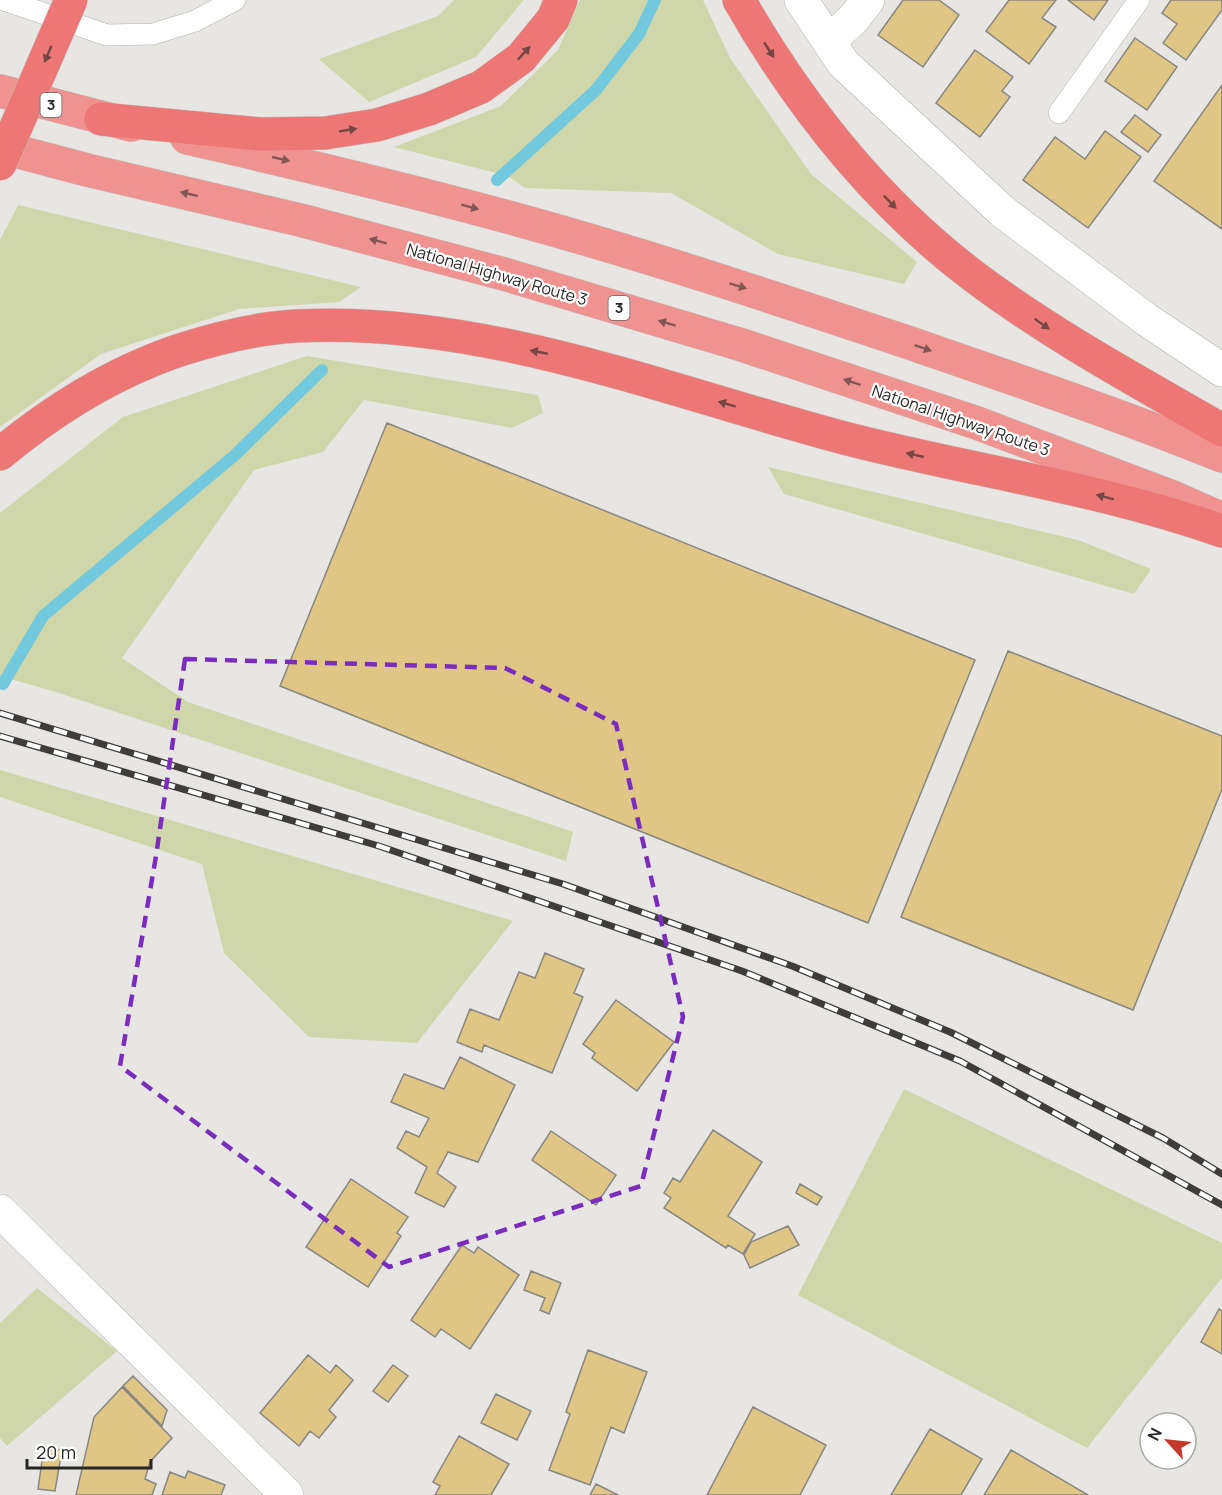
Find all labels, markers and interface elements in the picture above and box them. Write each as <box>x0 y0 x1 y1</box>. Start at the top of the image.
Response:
one-way arrow <box>764 42 775 58</box>
one-way arrow <box>43 45 53 63</box>
one-way arrow <box>517 46 531 61</box>
road number: 3 <box>40 93 62 117</box>
one-way arrow <box>338 125 357 134</box>
one-way arrow <box>272 155 290 165</box>
one-way arrow <box>179 189 198 199</box>
one-way arrow <box>883 195 897 209</box>
one-way arrow <box>461 203 479 213</box>
one-way arrow <box>369 236 387 245</box>
street label: National Highway Route 3 <box>404 238 590 310</box>
one-way arrow <box>729 282 747 291</box>
road number: 3 <box>608 296 630 320</box>
one-way arrow <box>658 318 676 327</box>
one-way arrow <box>1034 318 1050 329</box>
one-way arrow <box>914 343 932 353</box>
one-way arrow <box>529 347 548 356</box>
one-way arrow <box>843 377 861 386</box>
street label: National Highway Route 3 <box>869 379 1053 461</box>
one-way arrow <box>718 399 736 408</box>
one-way arrow <box>906 449 924 459</box>
one-way arrow <box>1096 492 1114 501</box>
north arrow <box>1138 1411 1198 1471</box>
text: N <box>1142 1424 1167 1444</box>
scale bar <box>27 1432 152 1470</box>
text: 20 m <box>36 1440 76 1464</box>

